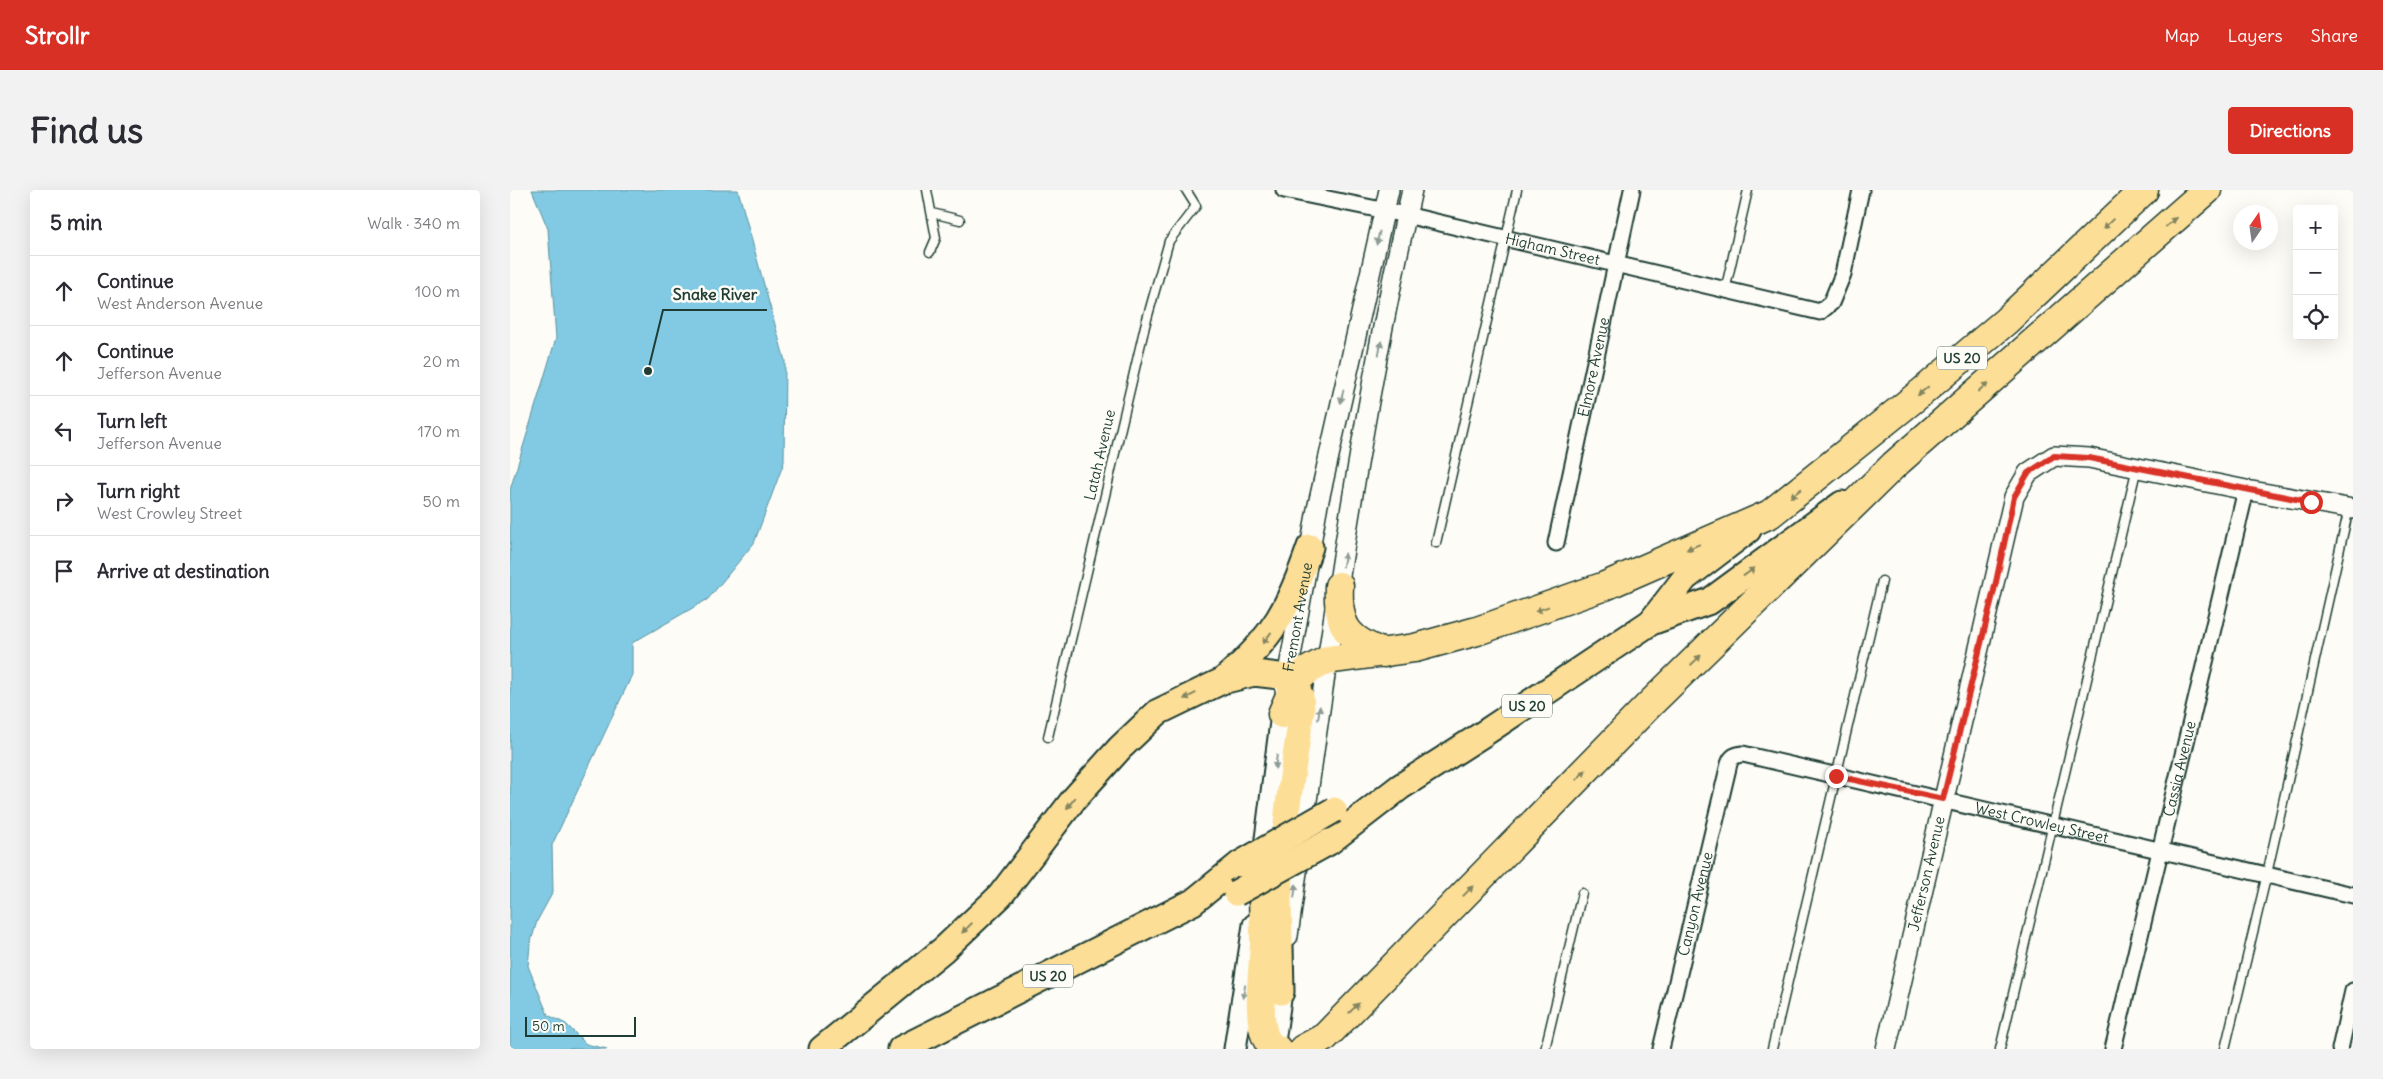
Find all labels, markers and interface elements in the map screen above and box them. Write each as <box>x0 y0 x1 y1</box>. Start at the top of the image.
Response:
text: Strollr <box>25 20 90 50</box>
text: Map <box>2164 24 2199 47</box>
text: Layers <box>2227 24 2283 47</box>
text: Share <box>2311 24 2358 47</box>
button: Directions <box>2228 107 2353 154</box>
text: Find us <box>30 108 143 152</box>
north arrow <box>2233 205 2278 250</box>
map controls <box>2293 205 2338 340</box>
button: + <box>2293 205 2338 250</box>
text: 5 min <box>50 209 102 236</box>
text: Walk · 340 m <box>367 213 460 233</box>
one-way arrow <box>2164 216 2177 227</box>
one-way arrow <box>2103 218 2115 230</box>
street label: Higham Street <box>1503 229 1602 269</box>
one-way arrow <box>1374 230 1382 245</box>
button: − <box>2293 250 2338 295</box>
text: Continue <box>97 269 174 293</box>
icon: ahead <box>50 277 78 305</box>
callout: Snake River <box>663 279 767 310</box>
text: 100 m <box>415 281 460 301</box>
text: Snake River <box>673 284 758 304</box>
text: West Anderson Avenue <box>97 293 263 313</box>
button: locate <box>2293 295 2338 340</box>
street label: Elmore Avenue <box>1573 315 1613 419</box>
text: Continue <box>97 339 174 363</box>
one-way arrow <box>1377 340 1385 356</box>
road number: US 20 <box>1937 346 1987 370</box>
icon: ahead <box>50 347 78 375</box>
text: 20 m <box>423 351 460 371</box>
text: Jefferson Avenue <box>97 363 222 383</box>
one-way arrow <box>1977 381 1989 393</box>
one-way arrow <box>1917 386 1930 397</box>
one-way arrow <box>1338 388 1346 403</box>
street label: Latah Avenue <box>1080 408 1119 502</box>
text: Turn left <box>97 409 167 433</box>
icon: left <box>50 417 78 445</box>
text: 170 m <box>417 421 460 441</box>
text: Jefferson Avenue <box>97 433 222 453</box>
text: Turn right <box>97 479 180 503</box>
icon: right <box>50 487 78 515</box>
one-way arrow <box>1790 487 1803 498</box>
text: 50 m <box>422 491 460 511</box>
route start <box>2300 491 2323 514</box>
text: West Crowley Street <box>97 503 242 523</box>
one-way arrow <box>1685 543 1700 551</box>
one-way arrow <box>1340 552 1348 568</box>
icon: arrive <box>50 557 78 585</box>
text: Arrive at destination <box>97 559 270 583</box>
street label: Fremont Avenue <box>1278 561 1316 673</box>
one-way arrow <box>1742 567 1756 577</box>
one-way arrow <box>1535 606 1550 613</box>
one-way arrow <box>1261 631 1272 644</box>
one-way arrow <box>1690 654 1702 666</box>
one-way arrow <box>1183 693 1197 701</box>
road number: US 20 <box>1502 694 1552 718</box>
one-way arrow <box>1316 705 1324 721</box>
street label: Cassia Avenue <box>2159 719 2200 819</box>
one-way arrow <box>1272 754 1280 770</box>
route end <box>1825 765 1848 788</box>
one-way arrow <box>1575 769 1587 781</box>
one-way arrow <box>1065 797 1076 810</box>
street label: West Crowley Street <box>1973 798 2110 847</box>
street label: Jefferson Avenue <box>1904 814 1949 933</box>
street label: Canyon Avenue <box>1673 850 1717 958</box>
one-way arrow <box>1291 883 1299 899</box>
one-way arrow <box>1461 886 1473 898</box>
one-way arrow <box>961 922 973 934</box>
road number: US 20 <box>1023 964 1073 988</box>
one-way arrow <box>1239 985 1247 1001</box>
one-way arrow <box>1348 1002 1360 1014</box>
scale bar <box>525 1014 636 1037</box>
text: 50 m <box>532 1017 565 1035</box>

